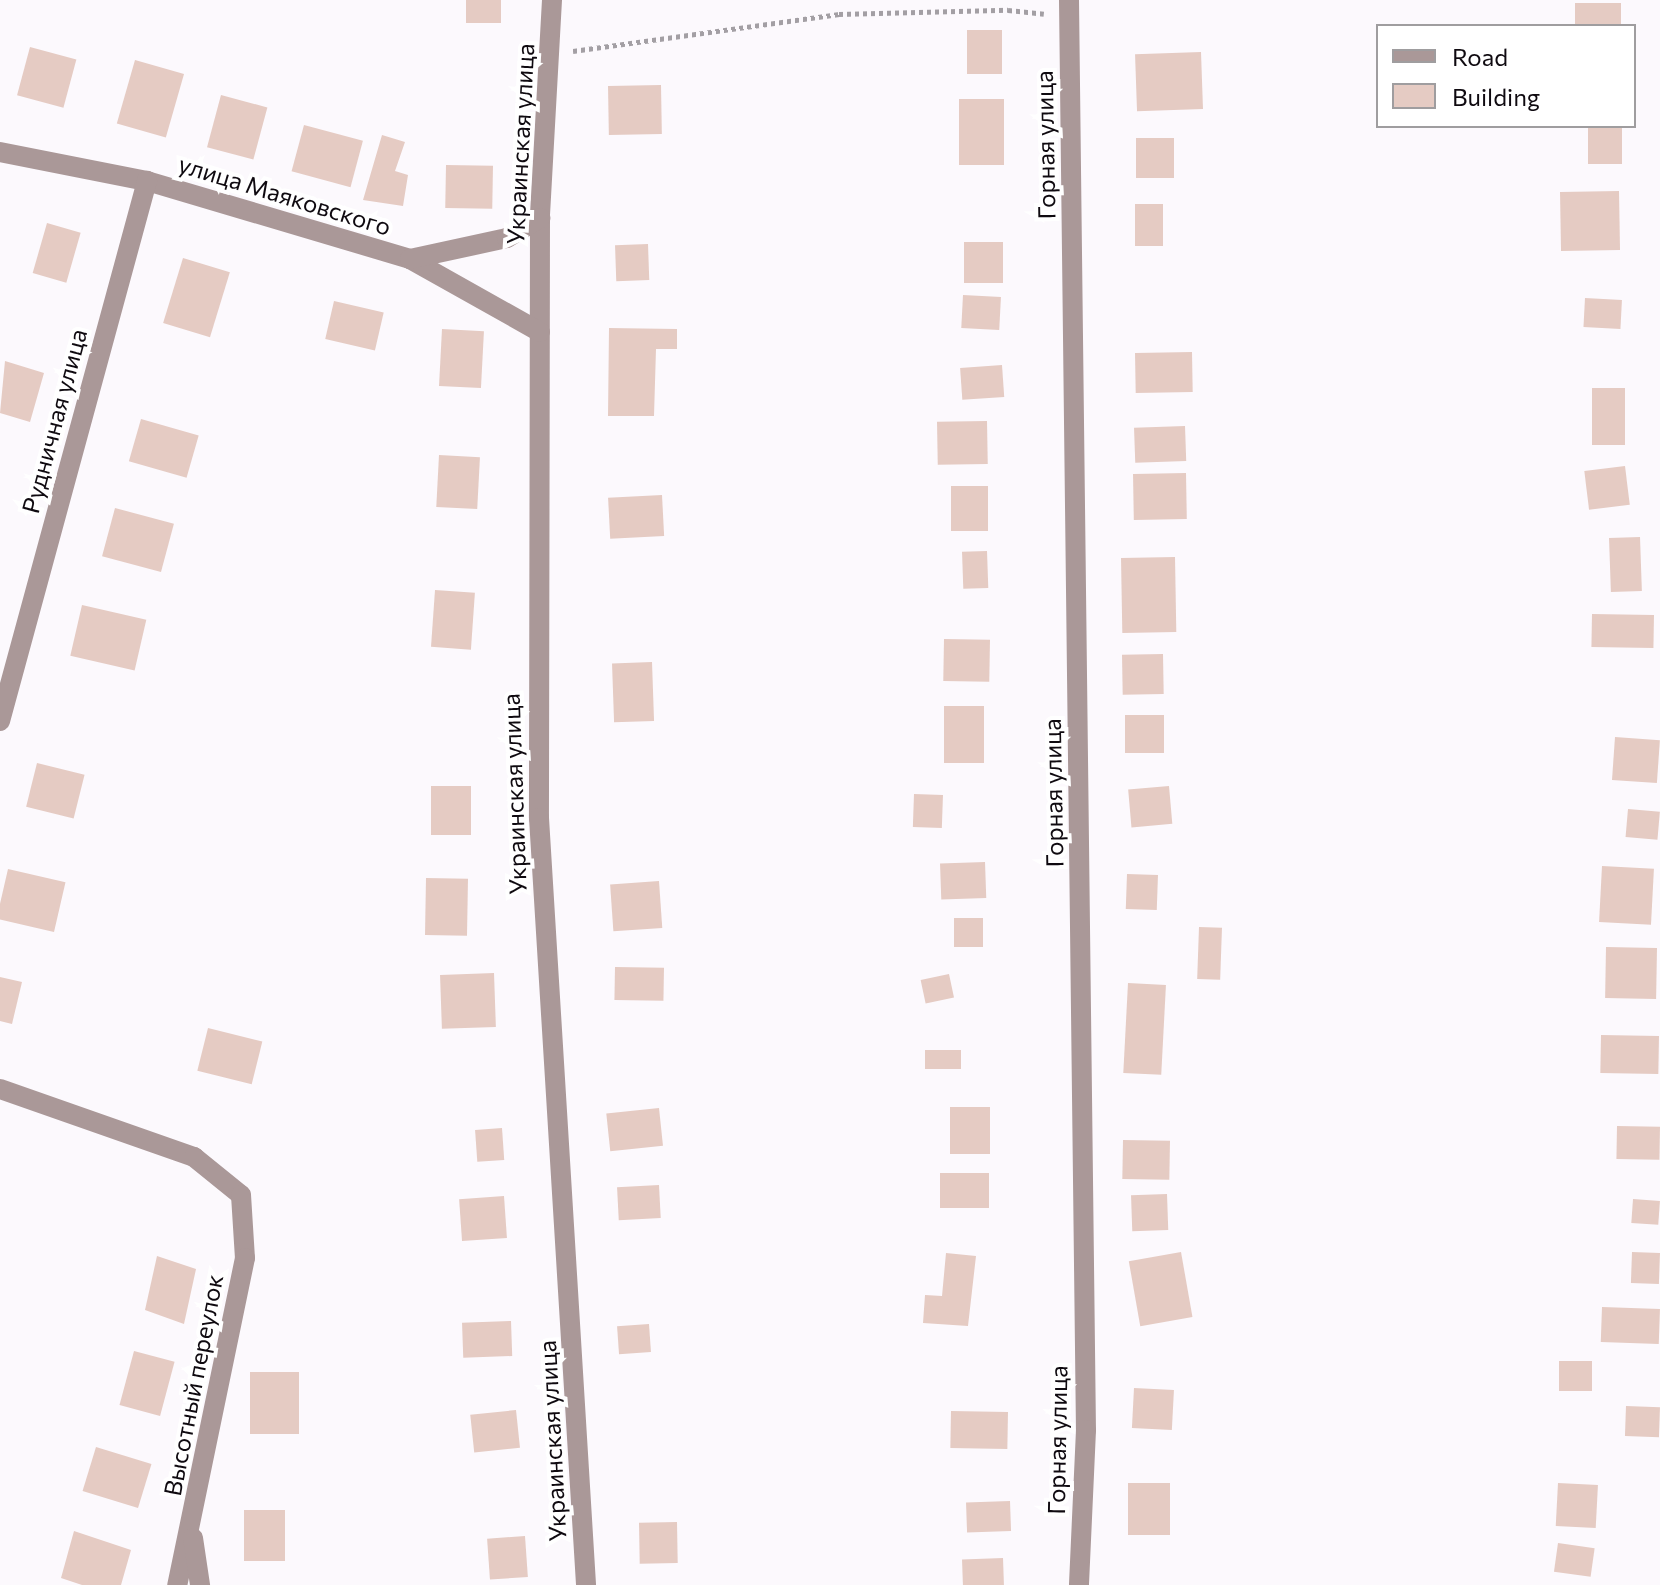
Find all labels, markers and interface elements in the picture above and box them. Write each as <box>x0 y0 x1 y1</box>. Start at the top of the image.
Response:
legend <box>1376 24 1636 128</box>
text: Road <box>1452 42 1508 71</box>
street label: Украинская улица <box>500 43 540 245</box>
street label: Горная улица <box>1029 70 1061 220</box>
text: Building <box>1452 82 1540 111</box>
street label: улица Маяковского <box>175 149 395 241</box>
street label: Рудничная улица <box>16 326 92 516</box>
street label: Украинская улица <box>496 693 532 895</box>
street label: Горная улица <box>1037 718 1069 868</box>
street label: Высотный переулок <box>157 1272 229 1498</box>
street label: Украинская улица <box>532 1340 572 1542</box>
street label: Горная улица <box>1041 1365 1073 1515</box>

